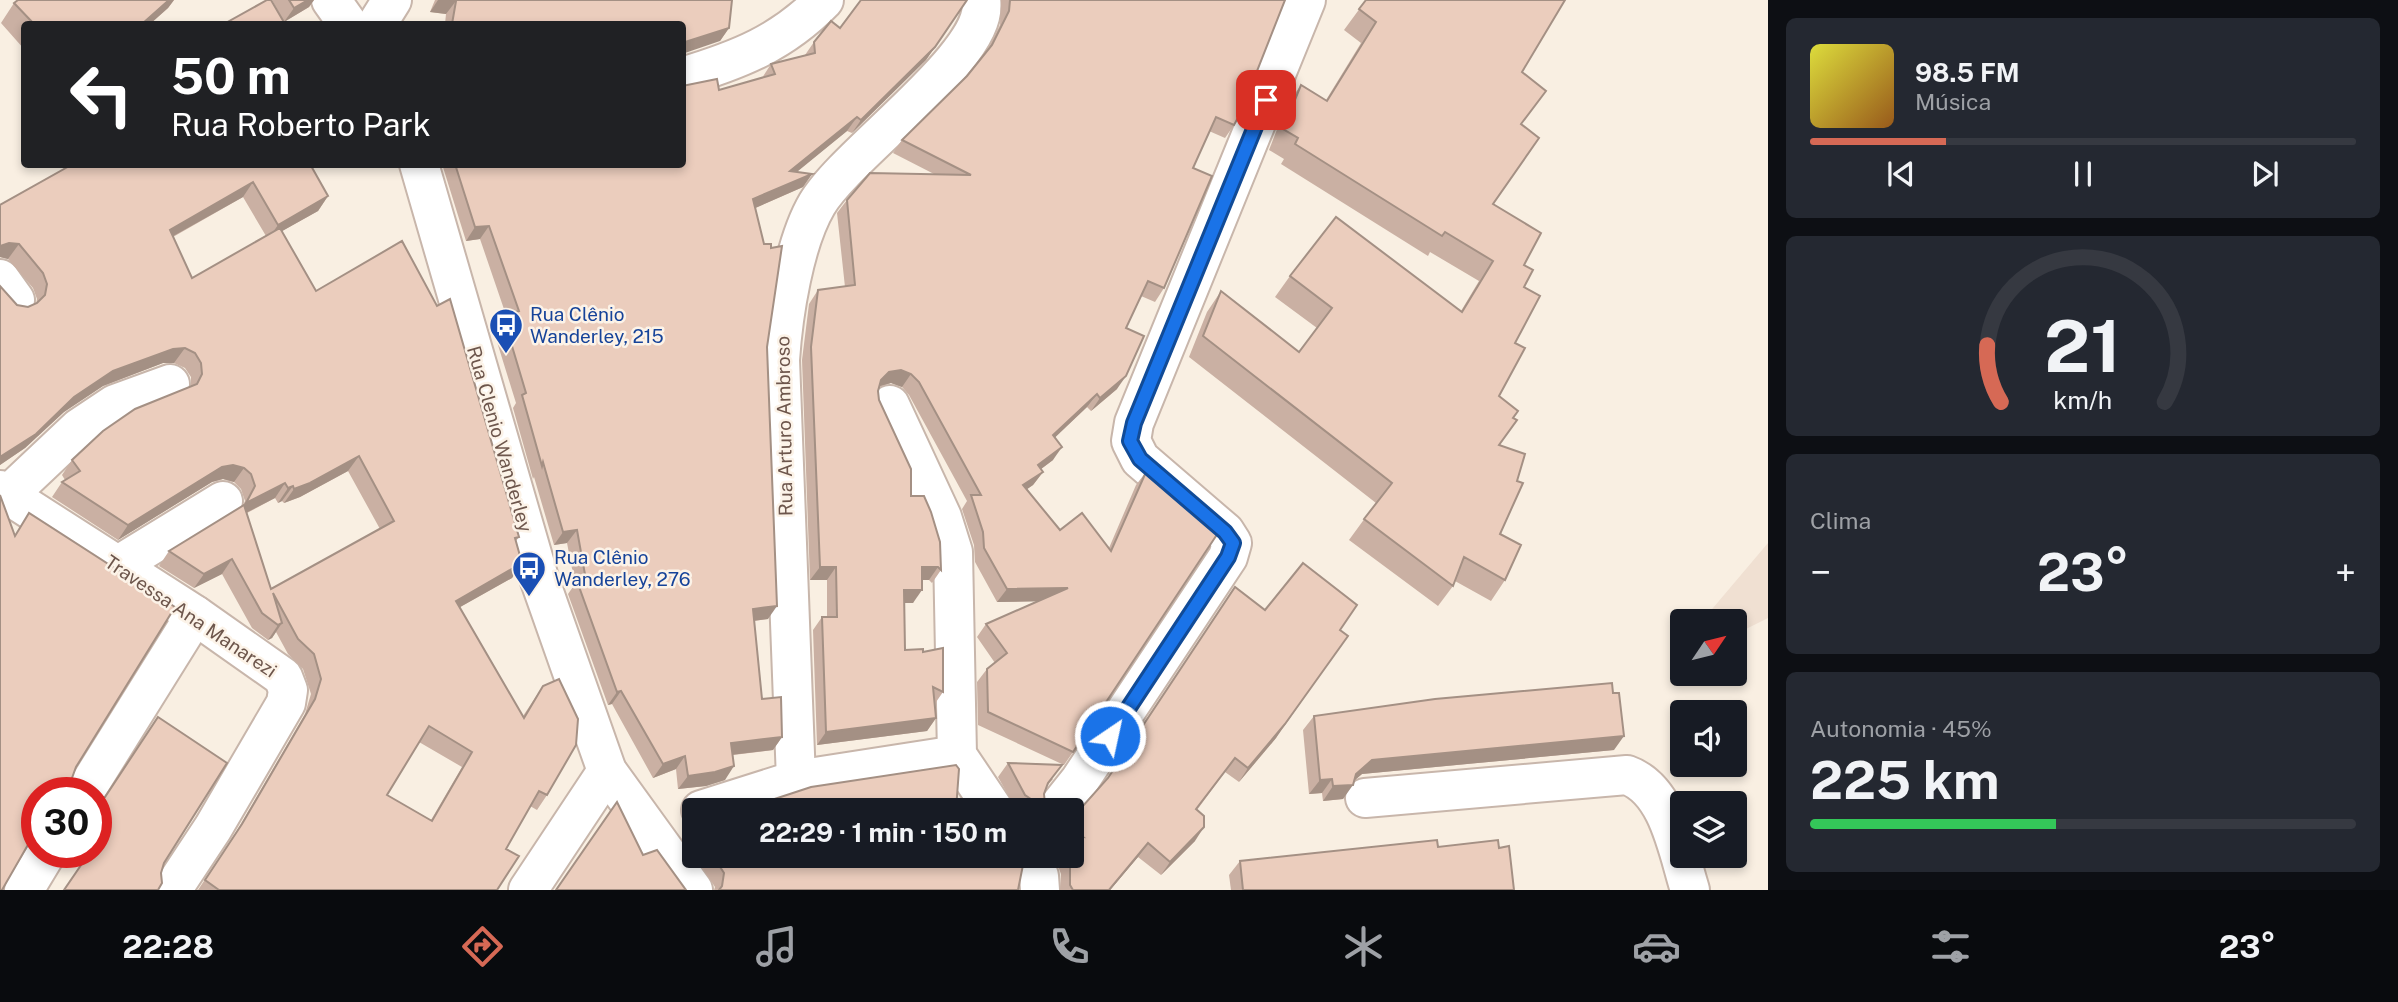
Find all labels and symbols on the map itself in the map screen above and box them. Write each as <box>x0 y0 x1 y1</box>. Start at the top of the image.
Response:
pin <box>1236 70 1296 130</box>
place label: Rua Clênio Wanderley, 215 <box>530 303 664 347</box>
bus stop icon: Rua Clênio Wanderley, 215 <box>487 306 525 355</box>
street label: Rua Arturo Ambroso <box>771 336 797 516</box>
street label: Rua Clenio Wanderley <box>463 343 537 535</box>
place label: Rua Clênio Wanderley, 276 <box>554 546 691 590</box>
bus stop icon: Rua Clênio Wanderley, 276 <box>510 549 548 598</box>
street label: Travessa Ana Manarezi <box>101 550 281 682</box>
north arrow <box>1670 609 1746 686</box>
position arrow <box>1073 699 1147 773</box>
speed limit sign: 30 <box>21 777 112 868</box>

